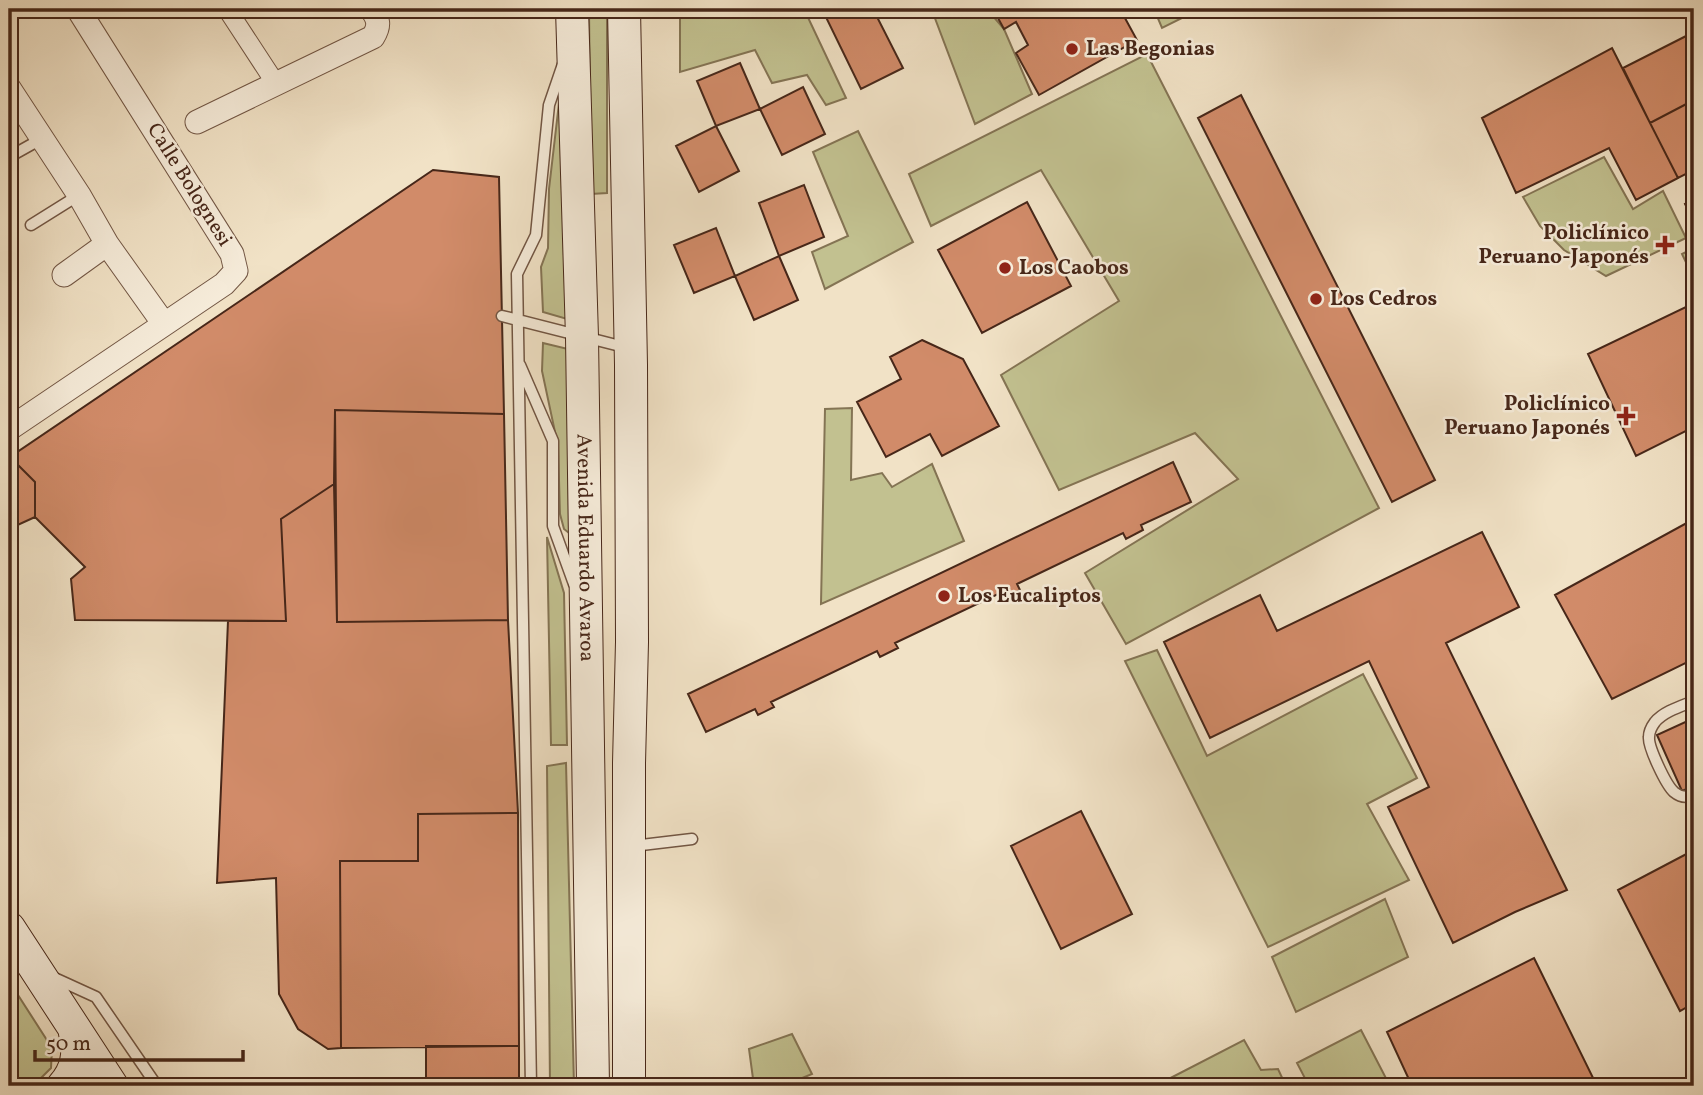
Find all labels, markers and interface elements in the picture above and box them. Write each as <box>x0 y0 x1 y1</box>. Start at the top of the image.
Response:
place label: Las Begonias <box>1086 35 1215 64</box>
marker: Las Begonias <box>1064 41 1080 57</box>
street label: Calle Bolognesi <box>139 118 239 252</box>
place label: Policlínico Peruano-Japonés <box>1479 219 1649 272</box>
marker: Policlínico Peruano-Japonés <box>1655 235 1675 255</box>
place label: Los Caobos <box>1019 254 1129 283</box>
marker: Los Caobos <box>997 260 1013 276</box>
place label: Los Cedros <box>1330 285 1437 314</box>
marker: Los Cedros <box>1308 291 1324 307</box>
place label: Policlínico Peruano Japonés <box>1444 390 1610 443</box>
marker: Policlínico Peruano Japonés <box>1616 406 1636 426</box>
street label: Avenida Eduardo Avaroa <box>569 434 601 662</box>
place label: Los Eucaliptos <box>958 582 1101 611</box>
marker: Los Eucaliptos <box>936 588 952 604</box>
scale bar <box>35 1018 243 1062</box>
text: 50 m <box>46 1030 91 1059</box>

